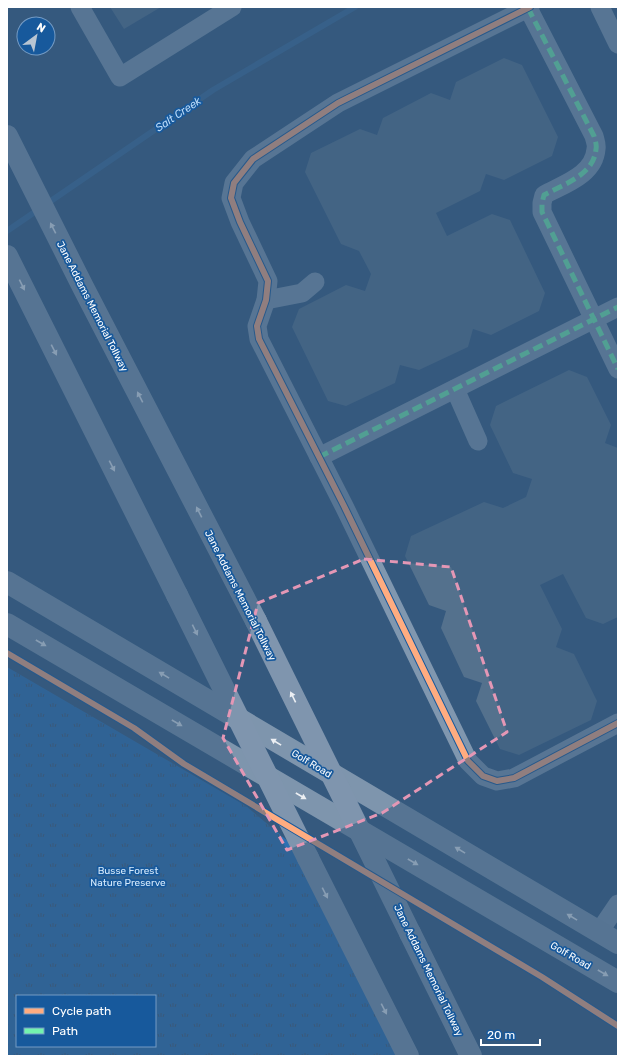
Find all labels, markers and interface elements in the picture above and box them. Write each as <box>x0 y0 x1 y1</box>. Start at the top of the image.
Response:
north arrow <box>16 16 56 56</box>
text: N <box>34 20 48 36</box>
water label: Salt Creek <box>153 94 204 134</box>
one-way arrow <box>50 222 56 233</box>
street label: Jane Addams Memorial Tollway <box>54 239 131 374</box>
one-way arrow <box>18 280 25 291</box>
one-way arrow <box>51 344 57 356</box>
one-way arrow <box>136 391 143 402</box>
one-way arrow <box>109 460 116 472</box>
one-way arrow <box>196 506 203 518</box>
street label: Jane Addams Memorial Tollway <box>202 528 279 663</box>
one-way arrow <box>192 624 198 635</box>
one-way arrow <box>35 640 47 647</box>
one-way arrow <box>158 672 170 679</box>
one-way arrow <box>290 691 297 703</box>
one-way arrow <box>171 720 183 727</box>
one-way arrow <box>270 738 282 745</box>
street label: Golf Road <box>289 747 334 781</box>
one-way arrow <box>296 792 306 800</box>
one-way arrow <box>454 847 466 854</box>
one-way arrow <box>407 858 419 865</box>
park label: Busse Forest Nature Preserve <box>90 865 166 889</box>
one-way arrow <box>322 887 329 899</box>
street label: Jane Addams Memorial Tollway <box>391 903 465 1039</box>
one-way arrow <box>566 913 578 920</box>
street label: Golf Road <box>548 939 593 972</box>
one-way arrow <box>597 970 609 977</box>
legend <box>16 995 156 1047</box>
one-way arrow <box>381 1003 387 1015</box>
text: Cycle path <box>52 1004 111 1018</box>
scale bar <box>481 1021 540 1047</box>
text: Path <box>52 1024 78 1038</box>
text: 20 m <box>487 1028 515 1042</box>

